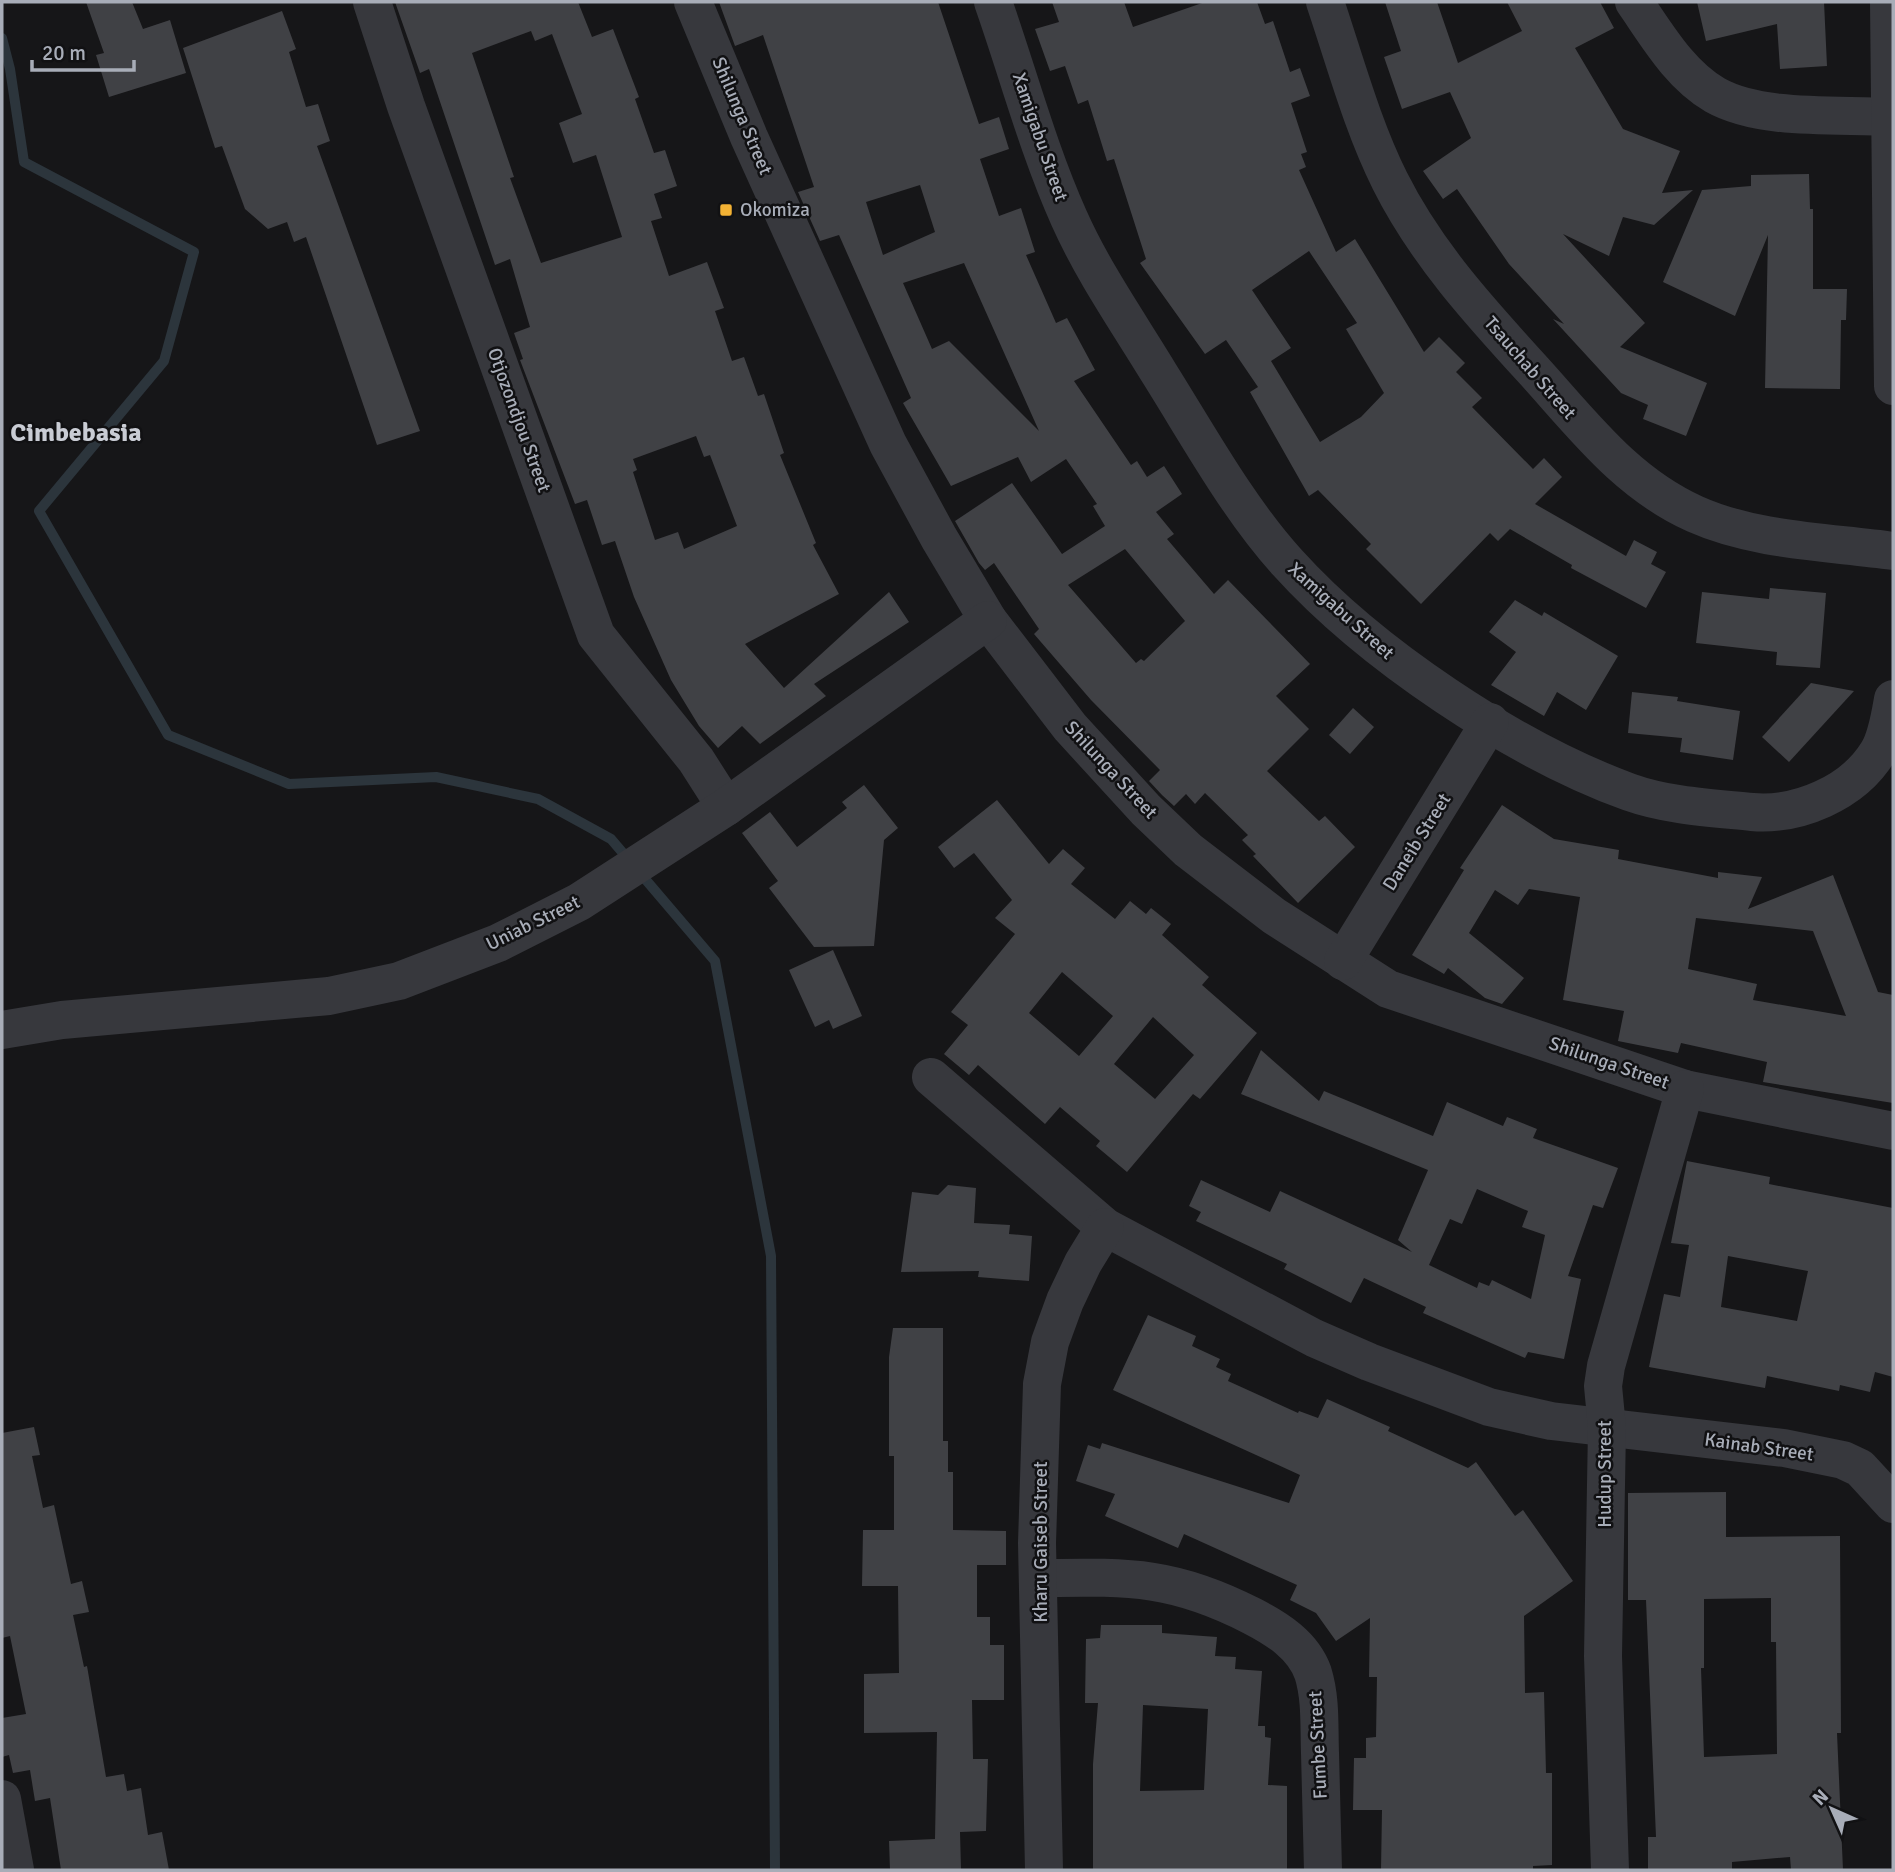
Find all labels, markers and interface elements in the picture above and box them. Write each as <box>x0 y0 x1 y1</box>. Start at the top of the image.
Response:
scale bar <box>32 28 133 72</box>
text: 20 m <box>42 40 86 66</box>
street label: Shilunga Street <box>706 54 778 179</box>
street label: Xamigabu Street <box>1007 69 1073 205</box>
place label: Okomiza <box>740 198 810 222</box>
marker: Okomiza <box>718 202 734 218</box>
street label: Tsauchab Street <box>1479 312 1582 425</box>
street label: Otjozondjou Street <box>482 345 556 496</box>
district label: Cimbebasia <box>10 417 142 449</box>
street label: Xamigabu Street <box>1283 557 1399 665</box>
street label: Shilunga Street <box>1059 716 1163 824</box>
street label: Daneib Street <box>1378 788 1457 895</box>
street label: Uniab Street <box>482 890 584 956</box>
street label: Shilunga Street <box>1546 1031 1673 1095</box>
street label: Hudup Street <box>1593 1420 1617 1528</box>
street label: Kainab Street <box>1703 1427 1815 1467</box>
street label: Kharu Gaiseb Street <box>1029 1461 1053 1623</box>
street label: Fumbe Street <box>1303 1690 1333 1800</box>
north arrow <box>1797 1774 1867 1844</box>
text: N <box>1808 1785 1834 1811</box>

